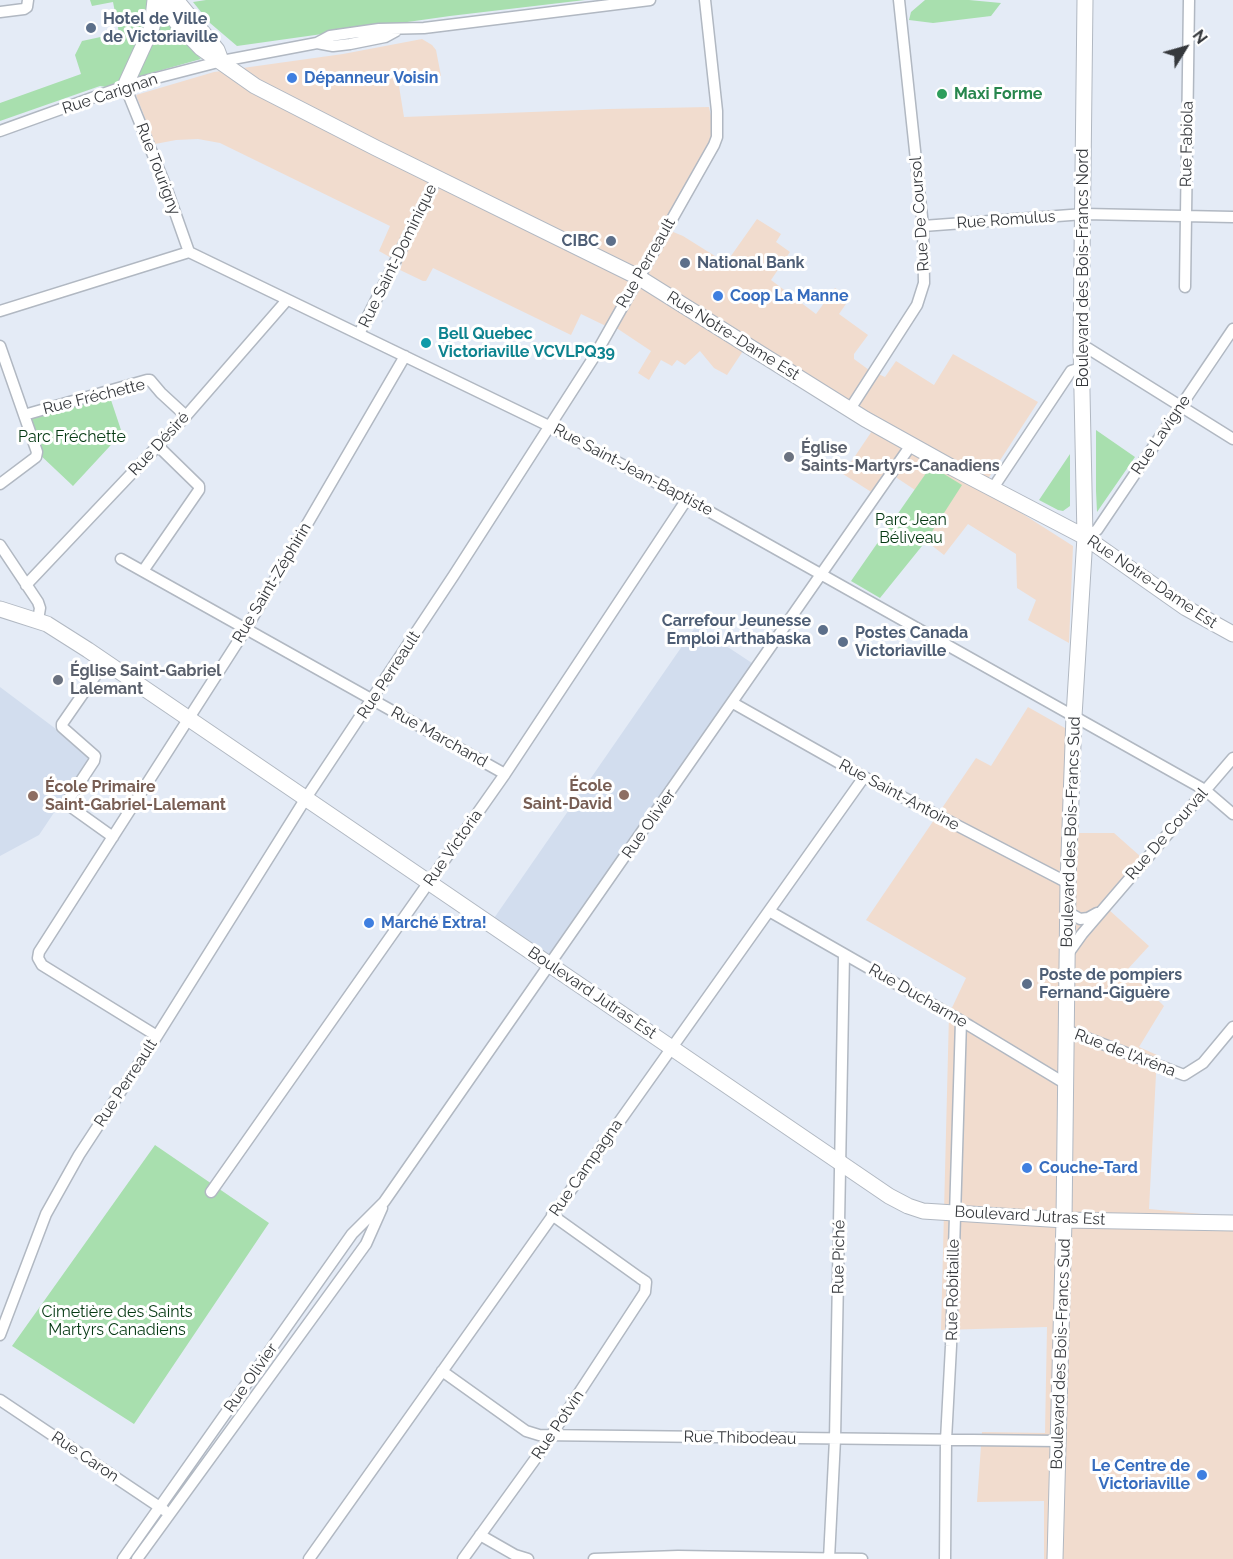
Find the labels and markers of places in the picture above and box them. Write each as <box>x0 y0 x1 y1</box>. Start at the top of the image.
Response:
place label: Hotel de Ville de Victoriaville <box>103 9 218 47</box>
marker: Hotel de Ville de Victoriaville <box>84 21 98 35</box>
place label: Dépanneur Voisin <box>304 68 438 88</box>
marker: Dépanneur Voisin <box>285 71 299 85</box>
place label: Maxi Forme <box>954 84 1042 104</box>
marker: Maxi Forme <box>935 87 949 101</box>
place label: CIBC <box>562 231 599 251</box>
marker: CIBC <box>604 234 618 248</box>
place label: National Bank <box>697 253 805 273</box>
marker: National Bank <box>678 256 692 270</box>
place label: Coop La Manne <box>730 286 849 306</box>
marker: Coop La Manne <box>711 289 725 303</box>
place label: Bell Quebec Victoriaville VCVLPQ39 <box>438 324 615 362</box>
marker: Bell Quebec Victoriaville VCVLPQ39 <box>419 336 433 350</box>
place label: Église Saints-Martyrs-Canadiens <box>801 438 1000 476</box>
marker: Église Saints-Martyrs-Canadiens <box>782 450 796 464</box>
place label: Carrefour Jeunesse Emploi Arthabaska <box>662 611 811 649</box>
marker: Carrefour Jeunesse Emploi Arthabaska <box>816 623 830 637</box>
place label: Postes Canada Victoriaville <box>855 623 968 661</box>
marker: Postes Canada Victoriaville <box>836 635 850 649</box>
place label: Église Saint-Gabriel Lalemant <box>70 661 221 699</box>
marker: Église Saint-Gabriel Lalemant <box>51 673 65 687</box>
place label: École Saint-David <box>523 776 612 814</box>
place label: École Primaire Saint-Gabriel-Lalemant <box>45 777 226 815</box>
marker: École Saint-David <box>617 788 631 802</box>
marker: École Primaire Saint-Gabriel-Lalemant <box>26 789 40 803</box>
place label: Marché Extra! <box>381 913 487 933</box>
marker: Marché Extra! <box>362 916 376 930</box>
place label: Poste de pompiers Fernand-Giguère <box>1039 965 1182 1003</box>
marker: Poste de pompiers Fernand-Giguère <box>1020 977 1034 991</box>
place label: Couche-Tard <box>1039 1158 1138 1178</box>
marker: Couche-Tard <box>1020 1161 1034 1175</box>
place label: Le Centre de Victoriaville <box>1092 1456 1190 1494</box>
marker: Le Centre de Victoriaville <box>1195 1468 1209 1482</box>

